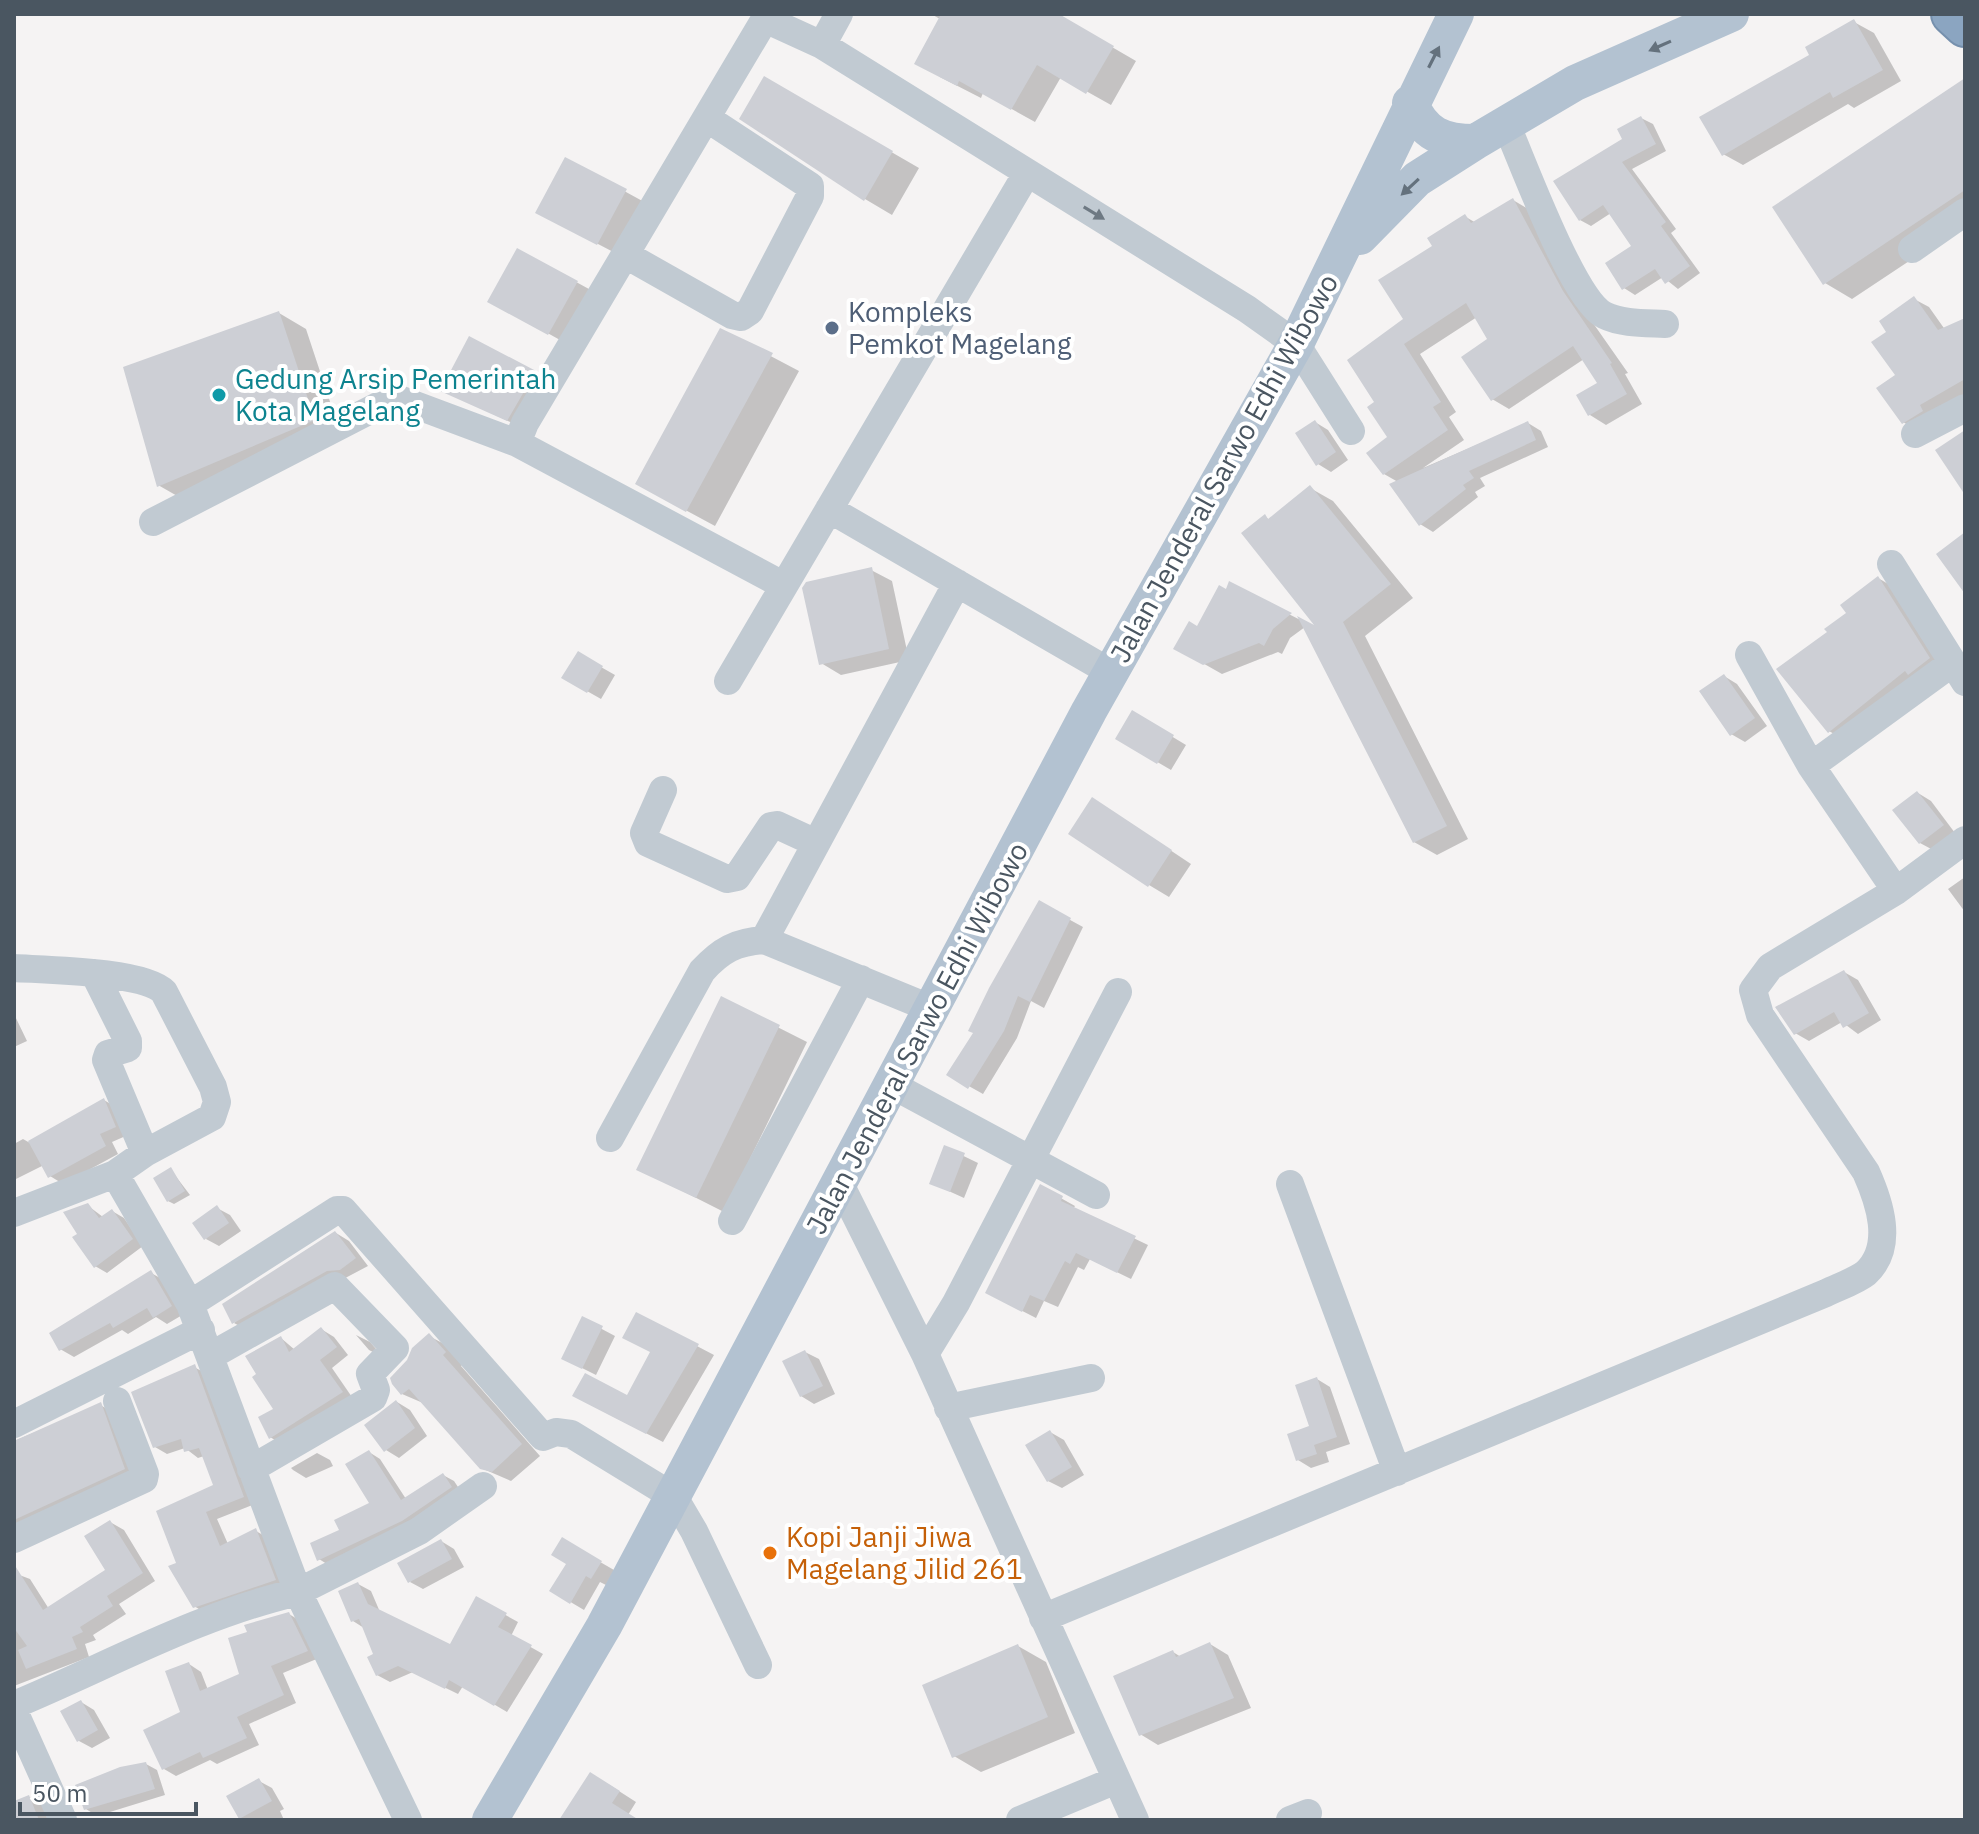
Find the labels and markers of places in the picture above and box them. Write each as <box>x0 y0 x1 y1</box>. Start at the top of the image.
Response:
place label: Kompleks Pemkot Magelang <box>848 293 1072 362</box>
marker: Kompleks Pemkot Magelang <box>823 319 841 337</box>
place label: Gedung Arsip Pemerintah Kota Magelang <box>235 360 556 429</box>
marker: Gedung Arsip Pemerintah Kota Magelang <box>210 386 228 404</box>
place label: Kopi Janji Jiwa Magelang Jilid 261 <box>786 1518 1023 1587</box>
marker: Kopi Janji Jiwa Magelang Jilid 261 <box>761 1544 779 1562</box>

